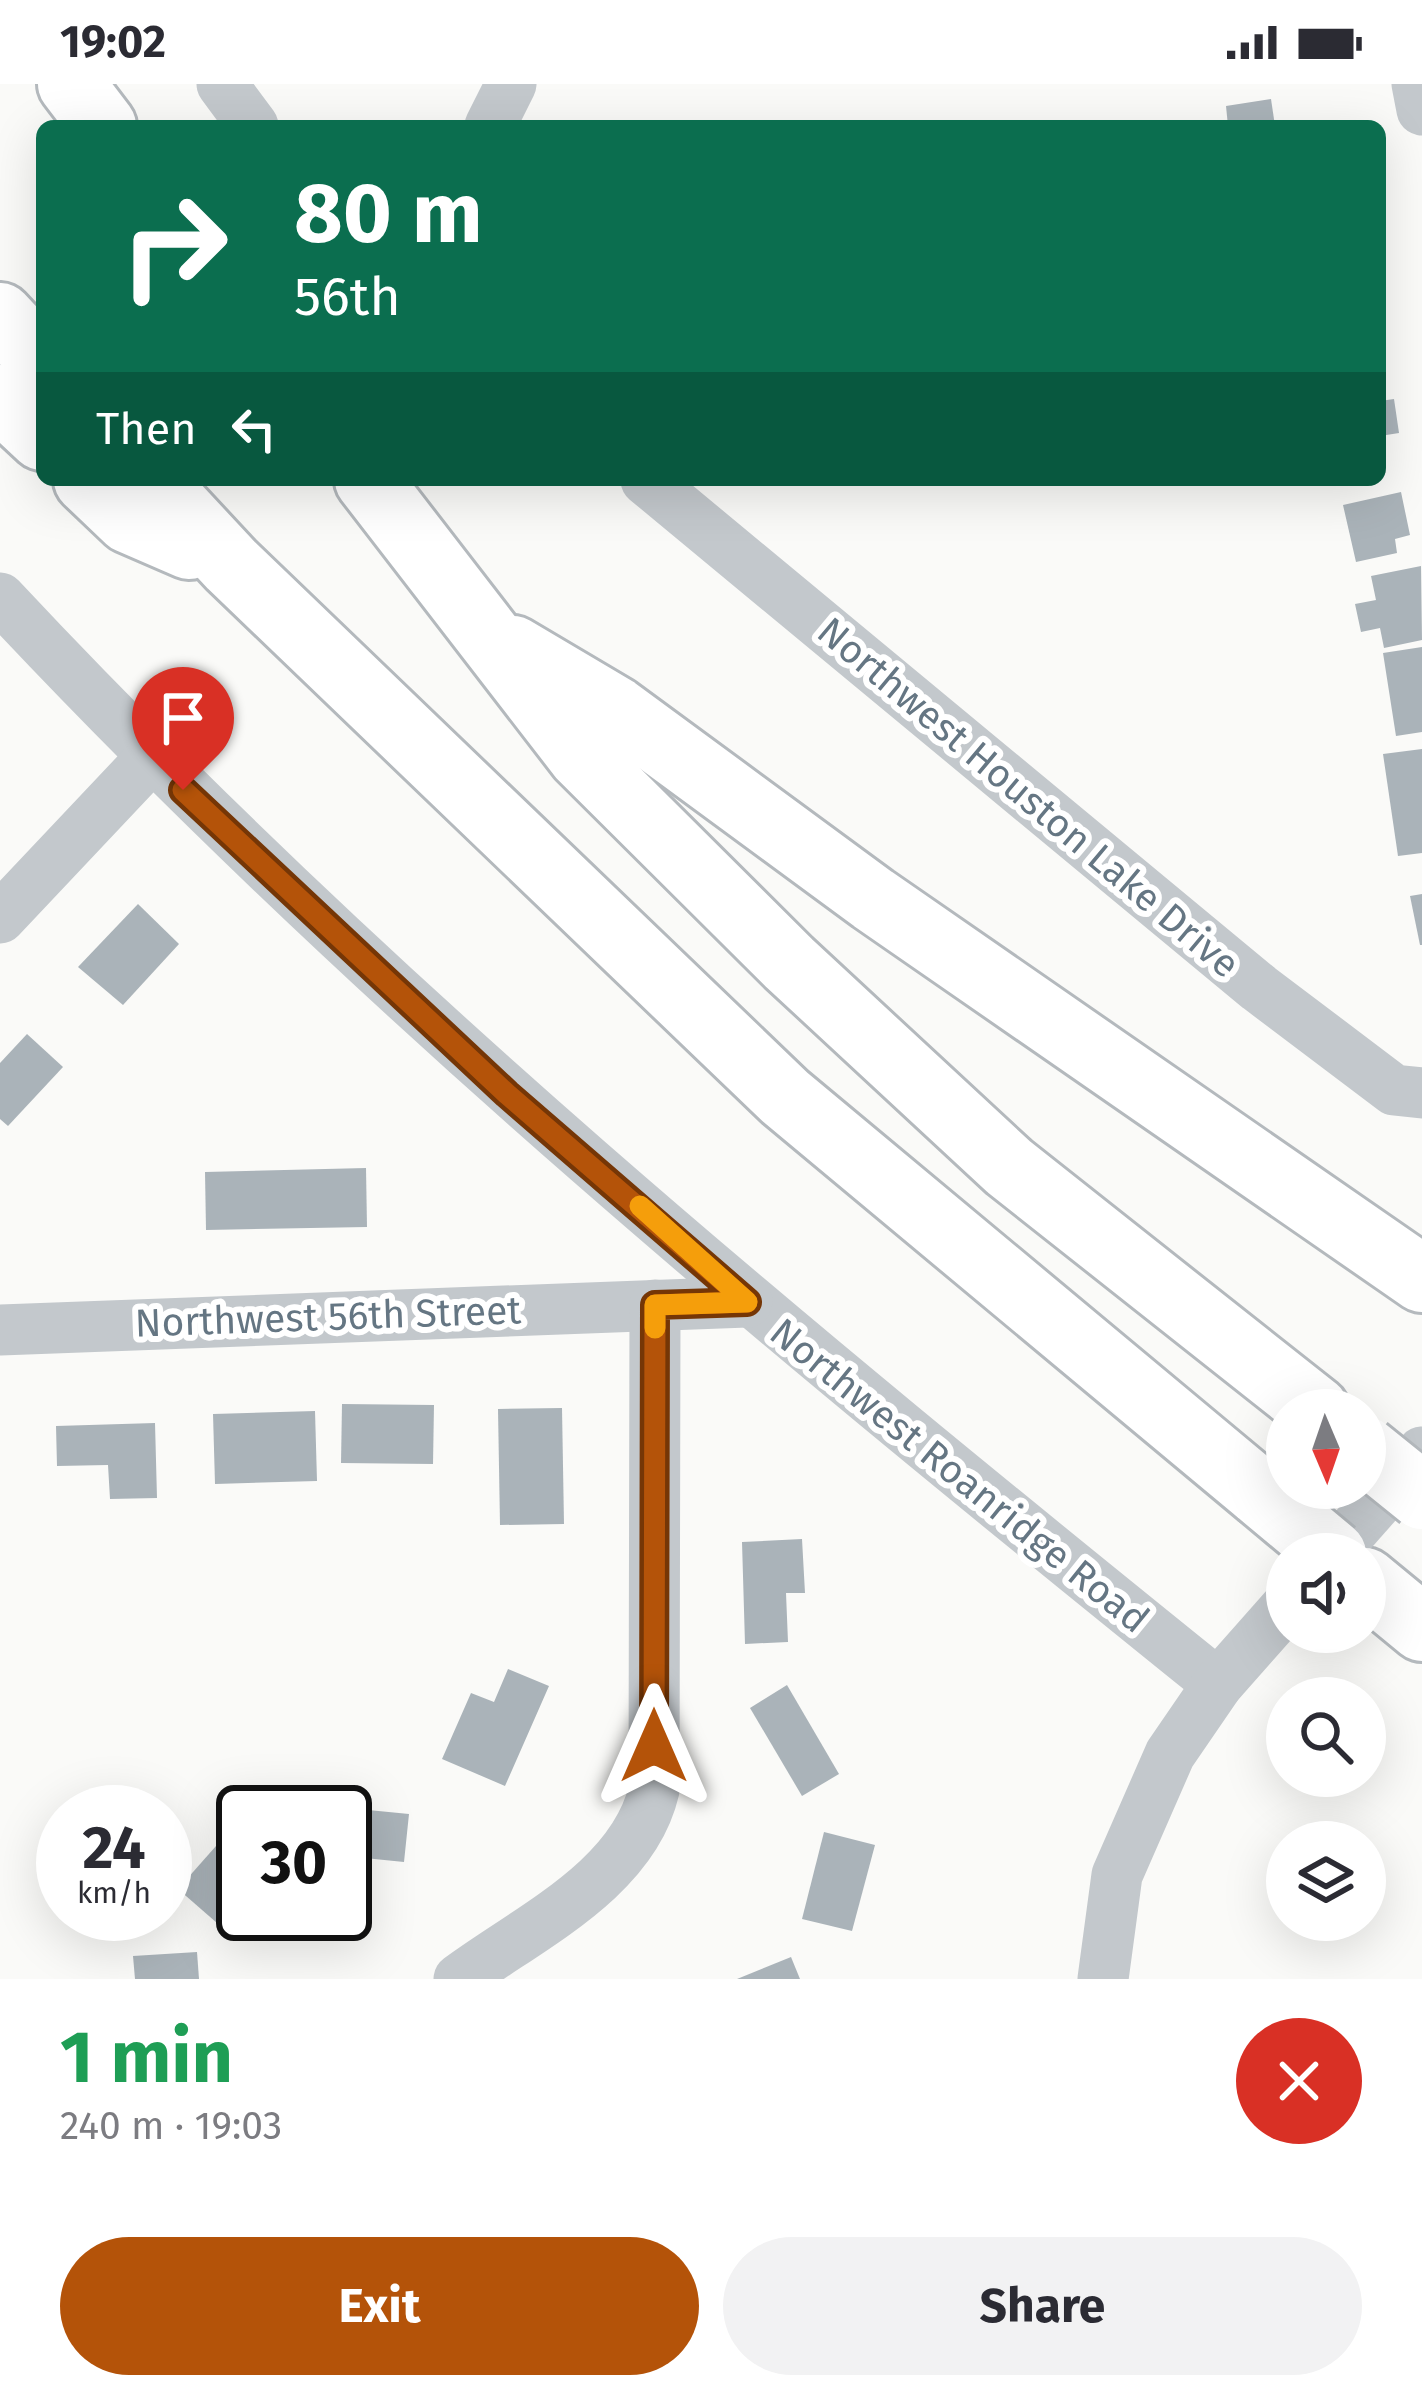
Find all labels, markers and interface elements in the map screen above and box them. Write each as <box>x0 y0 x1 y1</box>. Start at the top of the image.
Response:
text: 19:02 <box>60 15 166 69</box>
text: 80 m <box>294 163 483 264</box>
icon: right <box>96 168 252 324</box>
text: 56th <box>294 265 401 329</box>
icon: left <box>221 396 287 462</box>
text: Then <box>96 402 197 456</box>
street label: Northwest Houston Lake Drive <box>808 608 1248 988</box>
pin <box>132 667 234 790</box>
icon: arrive <box>150 685 216 751</box>
street label: Northwest 56th Street <box>134 1287 523 1347</box>
street label: Northwest Roanridge Road <box>761 1309 1158 1643</box>
north arrow <box>1266 1389 1386 1509</box>
map controls <box>1266 1389 1386 1941</box>
button: sound <box>1266 1533 1386 1653</box>
button: search <box>1266 1677 1386 1797</box>
position arrow <box>591 1683 717 1809</box>
speed limit sign: 30 <box>216 1785 372 1941</box>
text: 24 <box>82 1812 146 1884</box>
button: layers <box>1266 1821 1386 1941</box>
text: km/h <box>77 1875 151 1911</box>
text: 1 min <box>60 2015 233 2101</box>
button: close <box>1236 2018 1362 2144</box>
text: 240 m · 19:03 <box>60 2103 282 2149</box>
button: Exit <box>60 2237 699 2375</box>
button: Share <box>723 2237 1362 2375</box>

